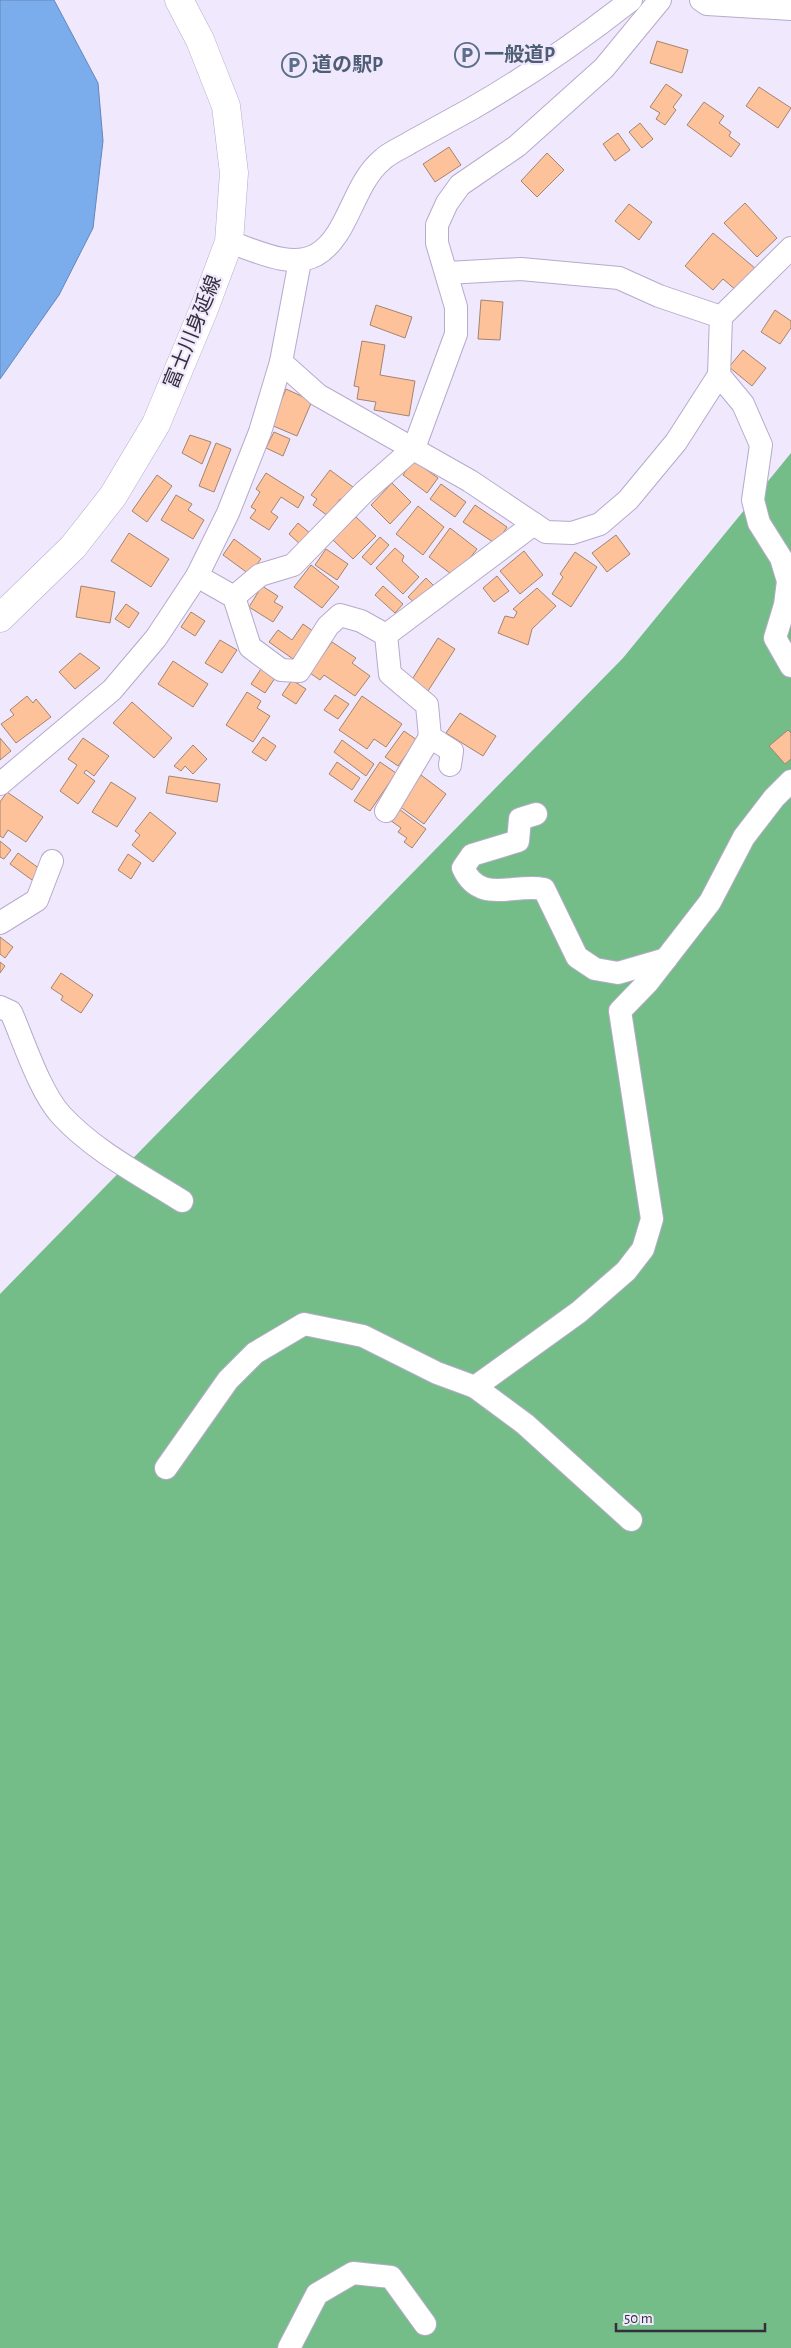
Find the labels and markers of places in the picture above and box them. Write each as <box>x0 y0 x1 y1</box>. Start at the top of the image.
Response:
parking icon: 一般道P <box>454 42 480 68</box>
place label: 一般道P <box>484 43 555 65</box>
parking icon: 道の駅P <box>281 52 307 78</box>
place label: 道の駅P <box>312 53 383 75</box>

